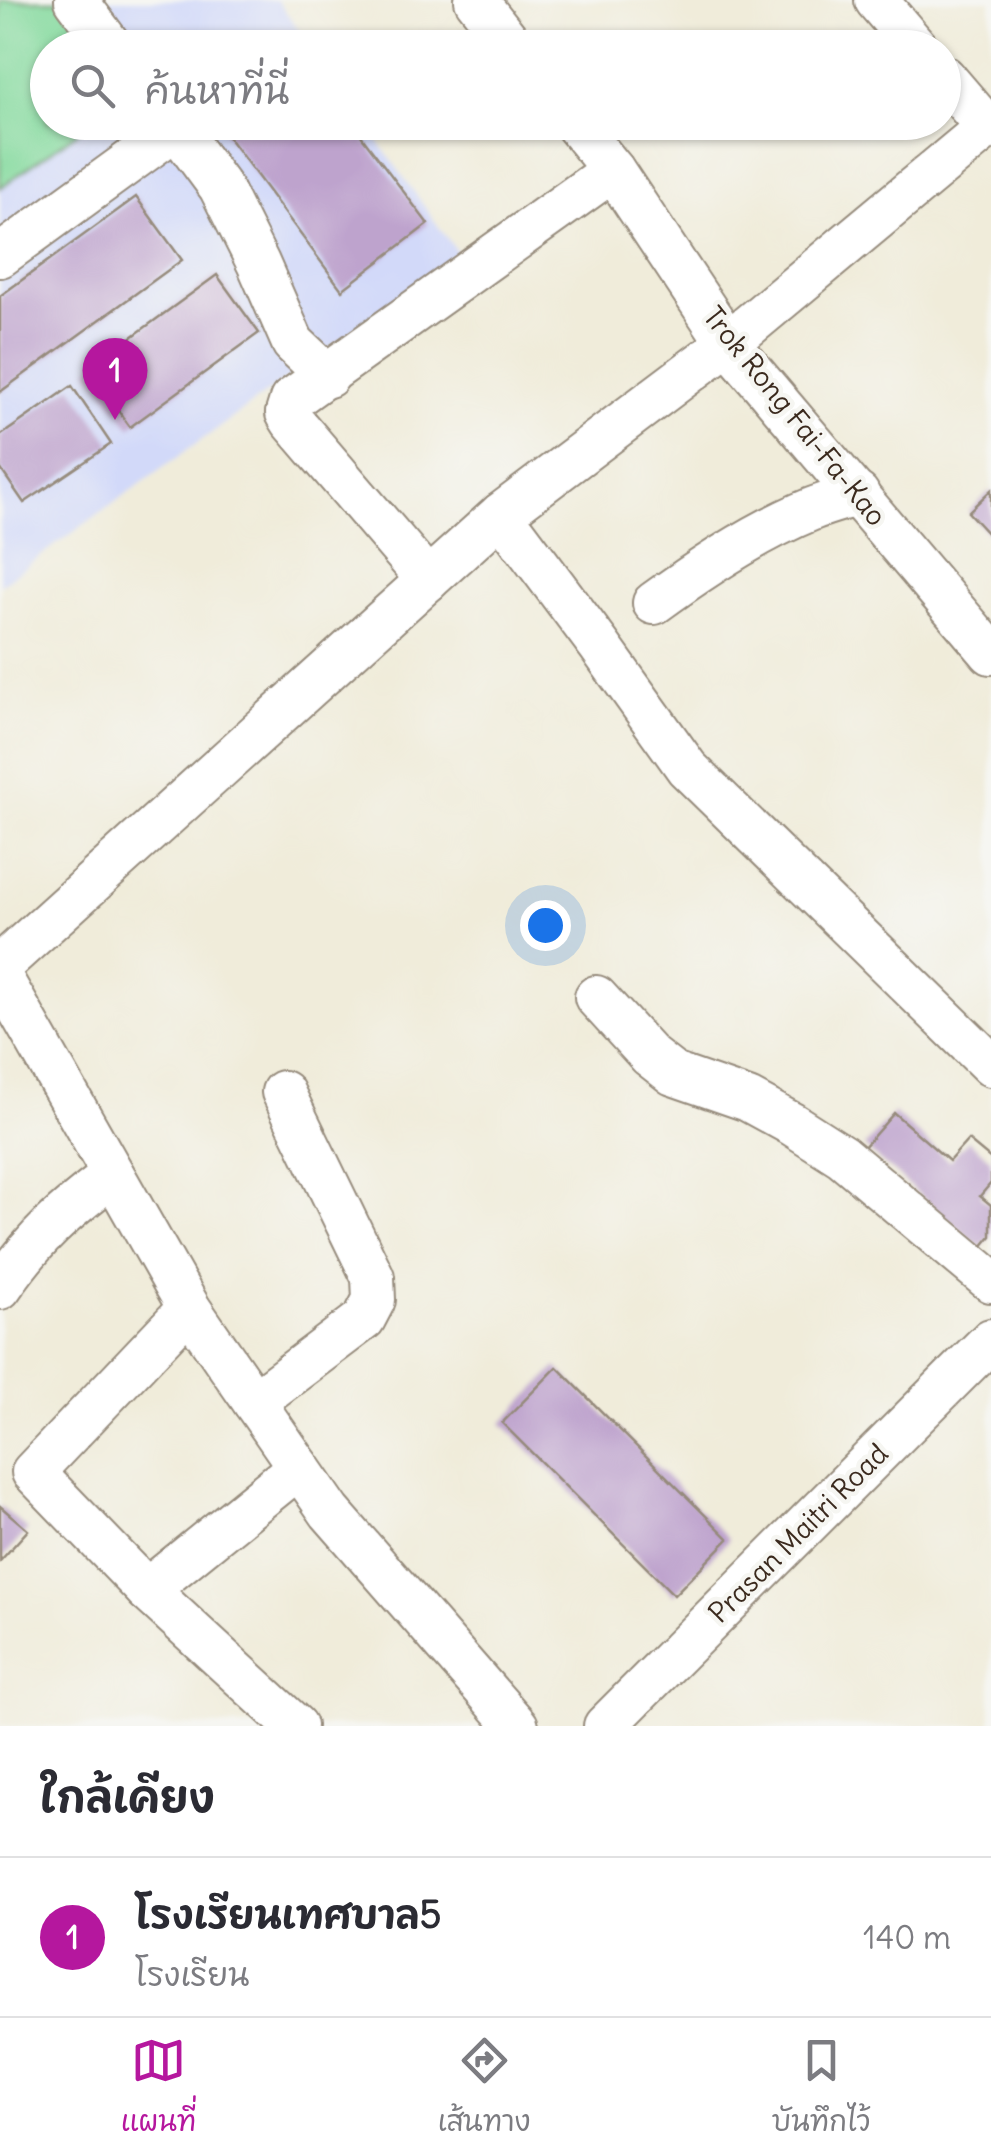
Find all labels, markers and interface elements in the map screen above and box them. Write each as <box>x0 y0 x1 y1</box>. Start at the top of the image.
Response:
search box <box>30 30 961 140</box>
icon: search <box>65 58 120 113</box>
text: ค้นหาที่นี่ <box>145 67 289 114</box>
street label: Trok Rong Fai-Fa-Kao <box>695 299 895 533</box>
pin: 1 <box>82 338 148 420</box>
your location <box>520 900 571 951</box>
street label: Prasan Maitri Road <box>701 1436 895 1630</box>
text: ใกล้เคียง <box>40 1771 215 1823</box>
text: โรงเรียนเทศบาล5 <box>135 1891 441 1938</box>
text: 1 <box>66 1917 79 1958</box>
text: 140 m <box>863 1917 951 1958</box>
text: โรงเรียน <box>135 1954 249 1995</box>
tab: แผนที่ <box>121 2033 196 2142</box>
tab: เส้นทาง <box>438 2033 530 2142</box>
tab: บันทึกไว้ <box>772 2033 870 2142</box>

